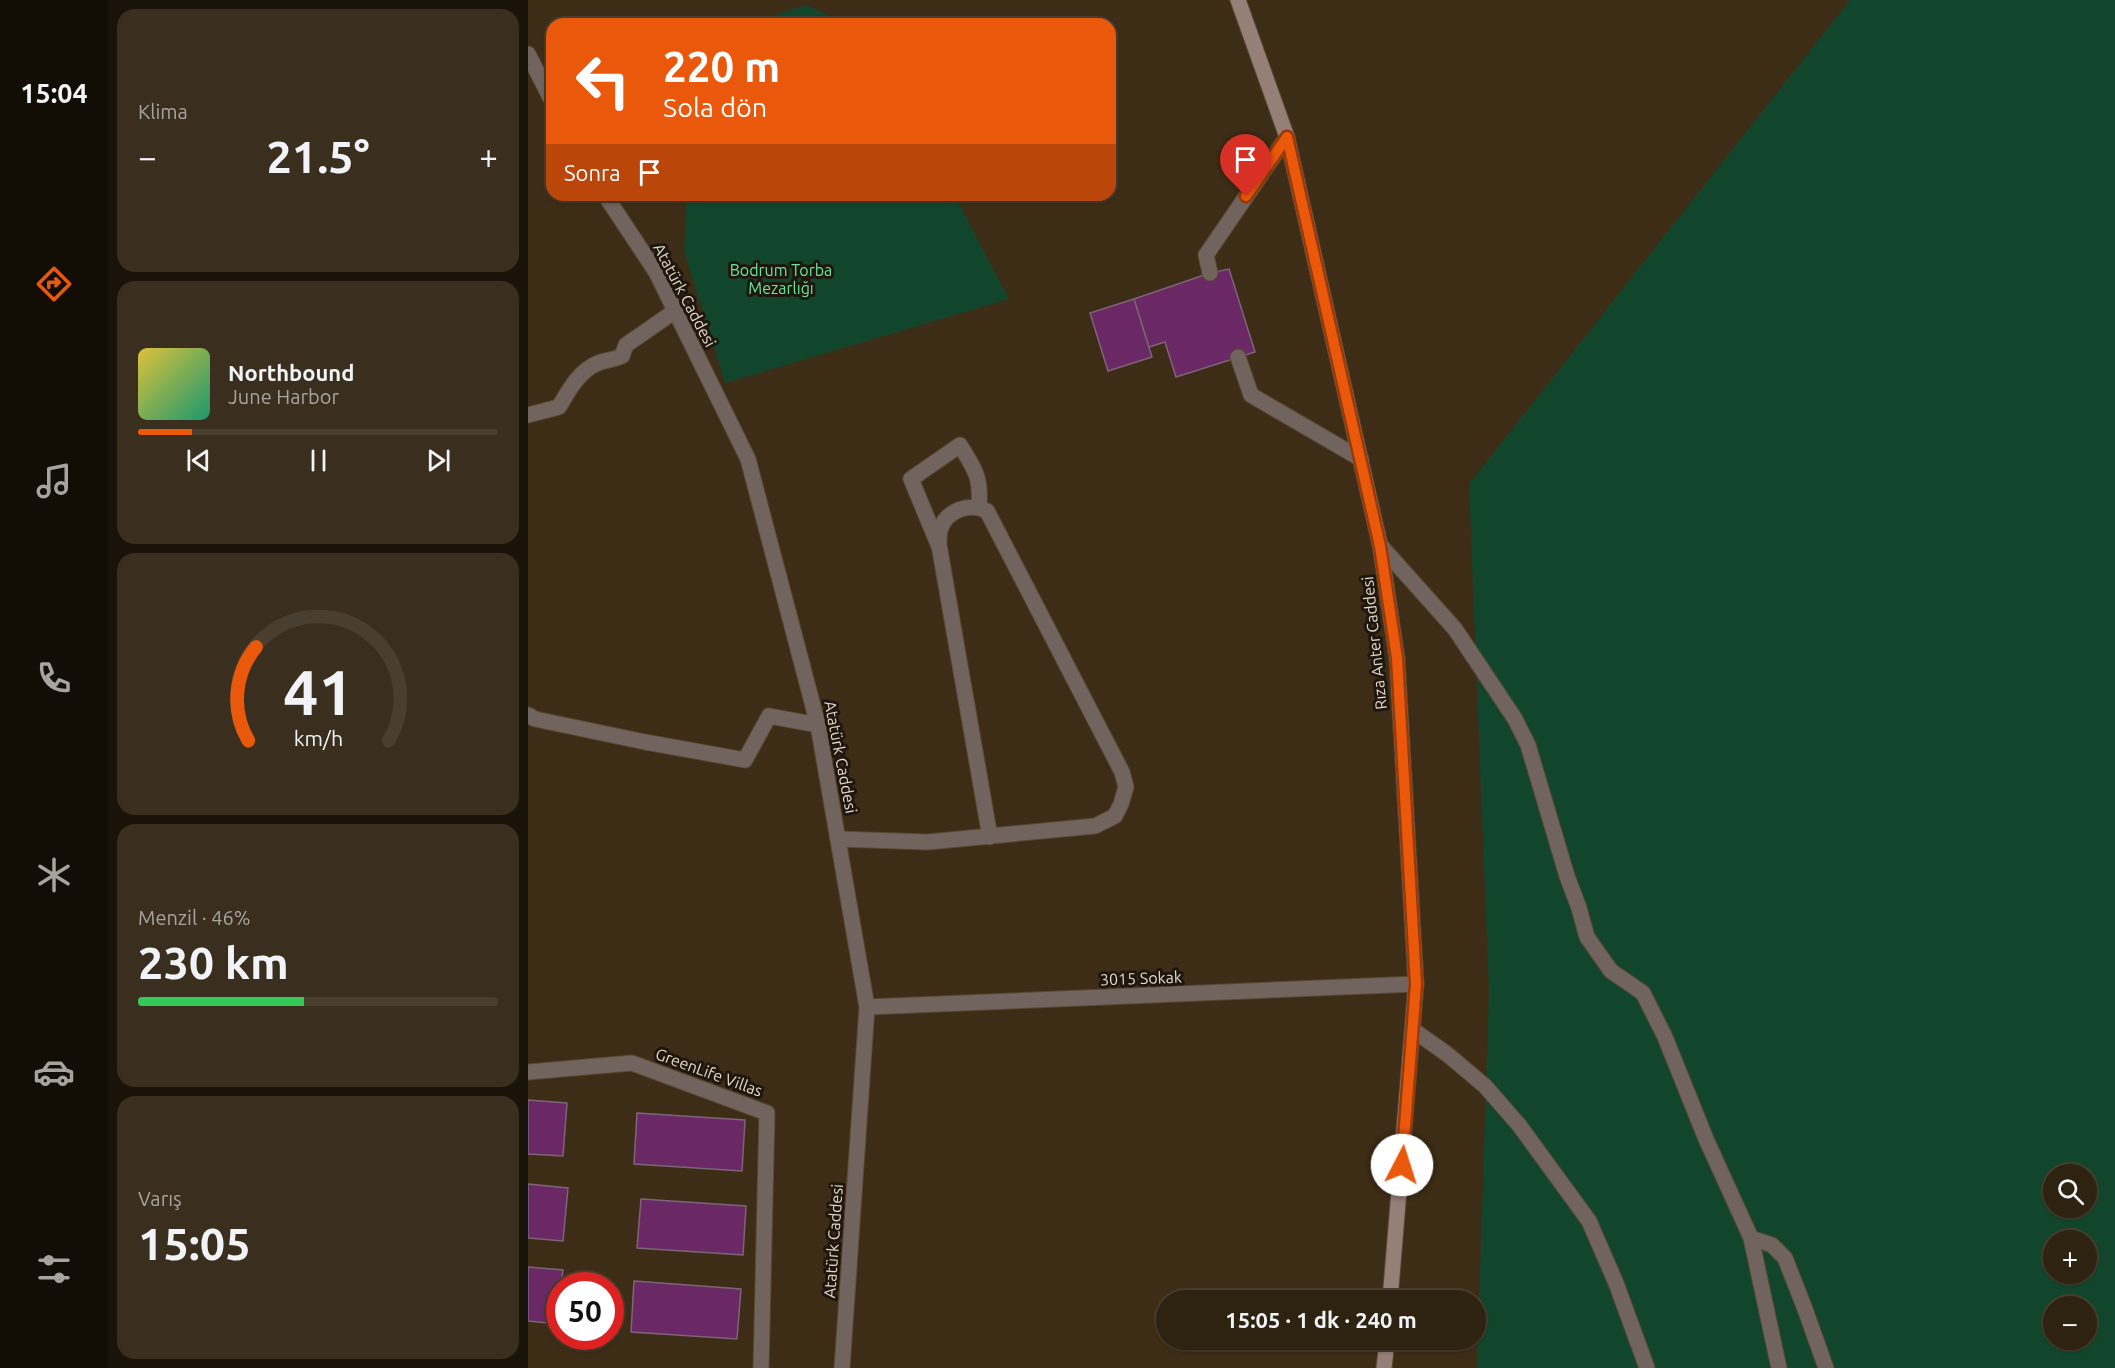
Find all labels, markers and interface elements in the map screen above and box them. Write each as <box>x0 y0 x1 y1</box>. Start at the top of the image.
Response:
icon: left <box>564 42 642 120</box>
text: 220 m <box>663 43 780 90</box>
text: 15:04 <box>20 78 88 108</box>
text: Sola dön <box>663 92 767 122</box>
text: Klima <box>138 100 188 123</box>
text: 21.5° <box>266 131 370 182</box>
pin <box>1220 134 1271 196</box>
text: − <box>138 138 157 175</box>
text: + <box>479 138 498 175</box>
icon: arrive <box>1229 143 1262 176</box>
icon: arrive <box>633 156 666 189</box>
text: Sonra <box>564 160 621 185</box>
street label: Atatürk Caddesi <box>650 240 720 350</box>
park label: Bodrum Torba Mezarlığı <box>730 261 832 297</box>
icon: directions <box>33 263 75 305</box>
text: Northbound <box>228 360 354 385</box>
text: June Harbor <box>228 385 339 408</box>
icon: previous <box>182 444 215 477</box>
icon: pause <box>302 444 335 477</box>
icon: next <box>422 444 455 477</box>
icon: music <box>33 460 75 502</box>
street label: Rıza Anter Caddesi <box>1358 575 1390 711</box>
icon: phone <box>33 657 75 699</box>
text: 41 <box>283 657 353 727</box>
street label: Atatürk Caddesi <box>821 699 861 815</box>
text: km/h <box>293 726 343 750</box>
icon: climate <box>33 854 75 896</box>
text: Menzil · 46% <box>138 906 251 929</box>
text: 230 km <box>138 937 289 988</box>
street label: 3015 Sokak <box>1100 968 1182 988</box>
street label: GreenLife Villas <box>653 1044 765 1100</box>
icon: car <box>33 1051 75 1093</box>
position arrow <box>1370 1133 1434 1197</box>
map controls <box>2043 1164 2097 1350</box>
button: search <box>2043 1164 2097 1218</box>
street label: Atatürk Caddesi <box>820 1183 846 1299</box>
text: Varış <box>138 1187 182 1210</box>
text: 15:05 <box>138 1218 251 1269</box>
button: + <box>2043 1230 2097 1284</box>
icon: filters <box>33 1248 75 1290</box>
speed limit sign: 50 <box>546 1272 624 1350</box>
button: − <box>2043 1296 2097 1350</box>
text: 15:05 · 1 dk · 240 m <box>1225 1307 1417 1332</box>

